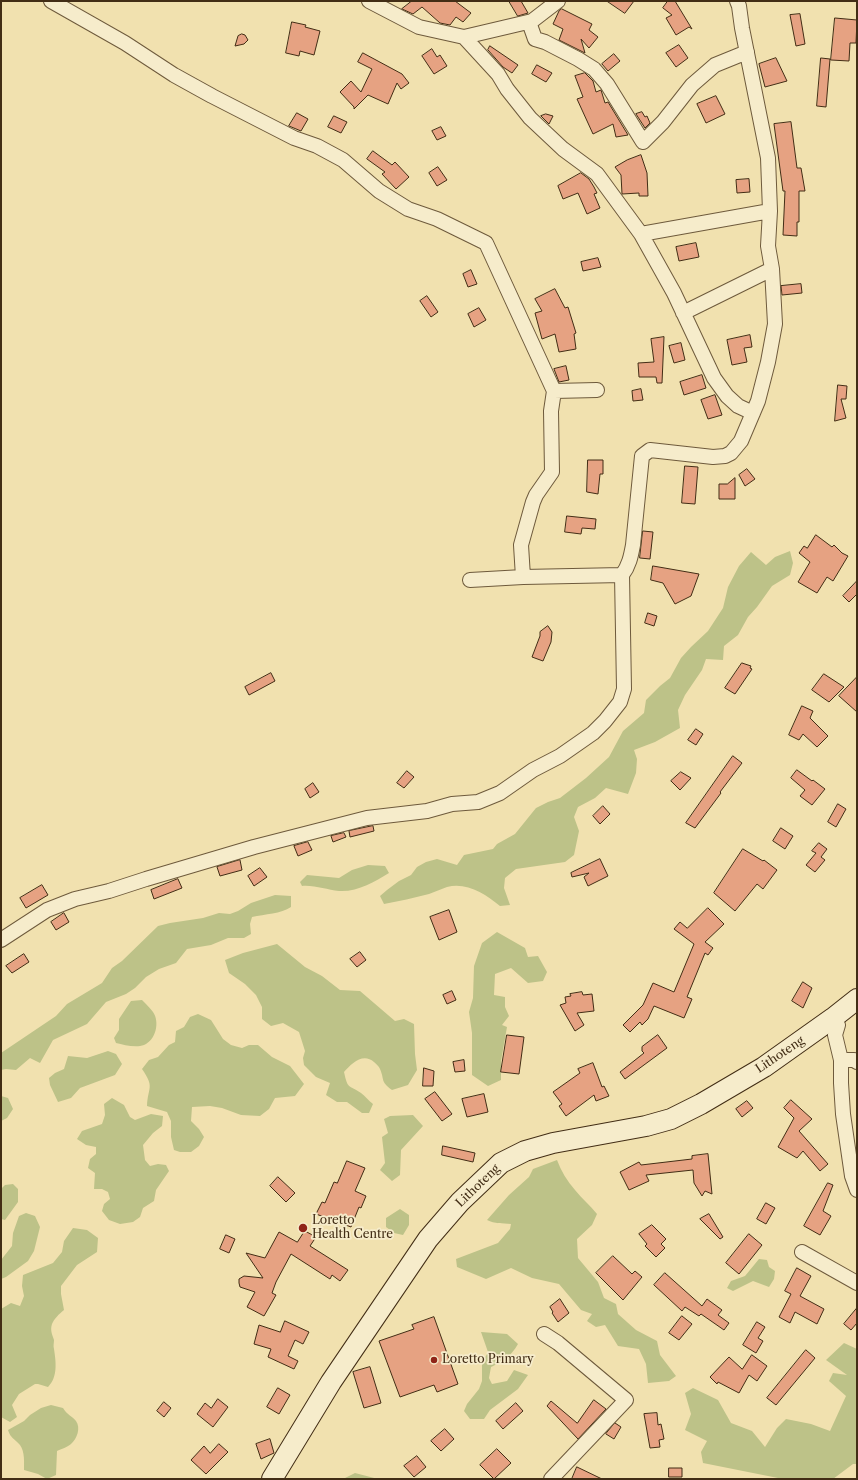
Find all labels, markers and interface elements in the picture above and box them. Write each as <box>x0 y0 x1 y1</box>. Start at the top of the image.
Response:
street label: Lithoteng <box>753 1034 807 1076</box>
street label: Lithoteng <box>453 1162 503 1210</box>
place label: Loretto Health Centre <box>312 1214 393 1242</box>
marker: Loretto Health Centre <box>297 1222 309 1234</box>
place label: Loretto Primary <box>442 1353 534 1367</box>
marker: Loretto Primary <box>429 1355 439 1365</box>

